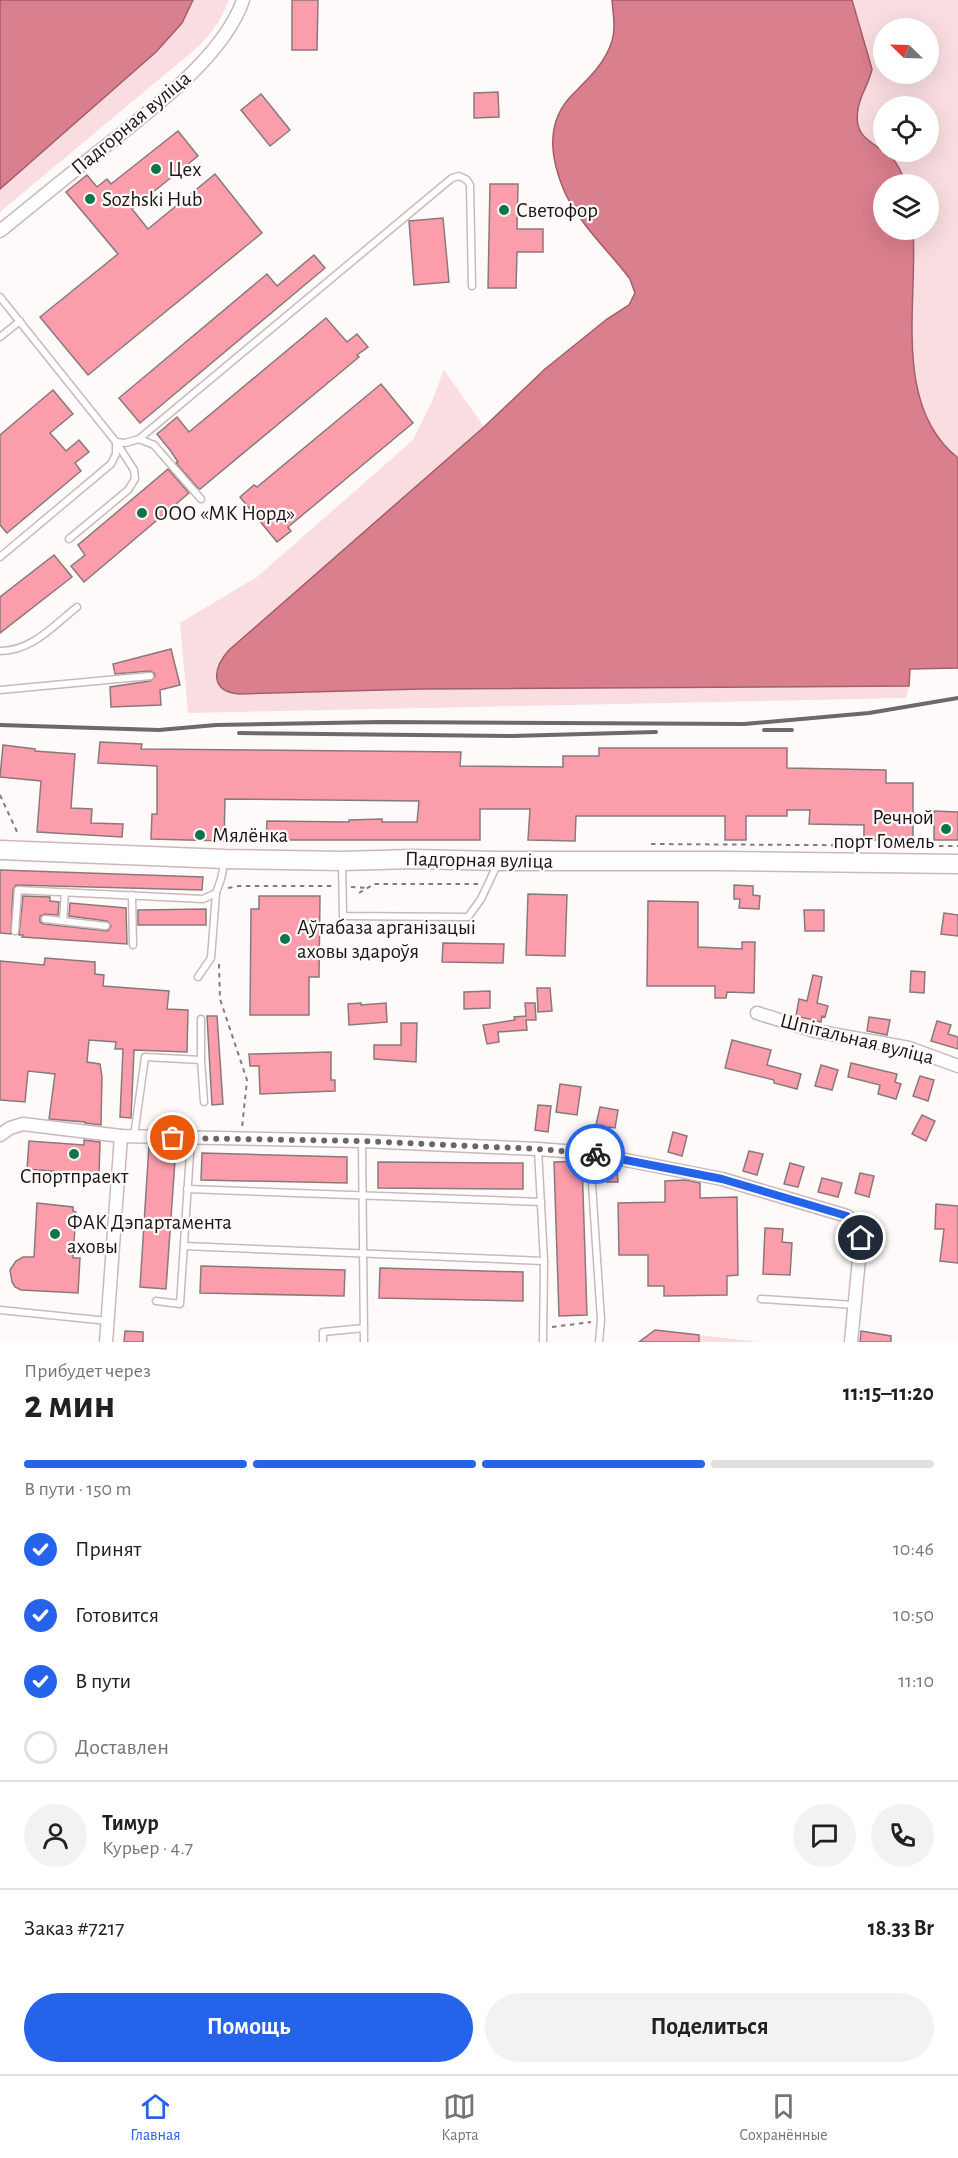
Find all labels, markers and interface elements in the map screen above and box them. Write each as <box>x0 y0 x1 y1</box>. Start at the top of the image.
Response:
north arrow <box>873 18 939 84</box>
map controls <box>873 18 939 240</box>
street label: Падгорная вуліца <box>67 67 195 179</box>
button: locate <box>873 96 939 162</box>
place label: Цех <box>168 159 202 180</box>
marker: Цех <box>149 162 163 176</box>
button: layers <box>873 174 939 240</box>
place label: Sozhski Hub <box>102 189 203 210</box>
marker: Sozhski Hub <box>83 192 97 206</box>
place label: Светофор <box>516 200 598 221</box>
marker: Светофор <box>497 203 511 217</box>
place label: ООО «МК Норд» <box>154 503 295 524</box>
marker: ООО «МК Норд» <box>135 506 149 520</box>
place label: Речной порт Гомель <box>833 807 934 852</box>
marker: Речной порт Гомель <box>939 822 953 836</box>
place label: Мялёнка <box>212 825 288 846</box>
marker: Мялёнка <box>193 828 207 842</box>
street label: Падгорная вуліца <box>405 848 554 872</box>
place label: Аўтабаза арганізацыі аховы здароўя <box>297 917 476 962</box>
marker: Аўтабаза арганізацыі аховы здароўя <box>278 932 292 946</box>
street label: Шпітальная вуліца <box>778 1010 937 1068</box>
pin <box>147 1112 198 1163</box>
icon: bag <box>156 1121 189 1154</box>
courier <box>565 1124 625 1184</box>
icon: bike <box>579 1138 612 1171</box>
marker: Спортпраект <box>67 1147 81 1161</box>
place label: Спортпраект <box>20 1166 129 1187</box>
place label: ФАК Дэпартамента аховы <box>67 1212 232 1257</box>
pin <box>835 1212 886 1263</box>
icon: home <box>844 1221 877 1254</box>
marker: ФАК Дэпартамента аховы <box>48 1227 62 1241</box>
text: Прибудет через <box>24 1361 151 1381</box>
text: 11:15–11:20 <box>843 1382 934 1404</box>
text: 2 мин <box>24 1386 115 1425</box>
text: В пути · 150 m <box>24 1479 131 1499</box>
icon: check <box>24 1533 57 1566</box>
text: Принят <box>75 1538 141 1560</box>
text: 10:46 <box>893 1539 934 1559</box>
icon: check <box>24 1599 57 1632</box>
text: Готовится <box>75 1604 159 1626</box>
text: 10:50 <box>893 1605 934 1625</box>
icon: check <box>24 1665 57 1698</box>
text: В пути <box>75 1670 131 1692</box>
text: 11:10 <box>898 1671 934 1691</box>
text: Доставлен <box>75 1736 169 1758</box>
button: person <box>24 1804 87 1867</box>
button: chat <box>793 1804 856 1867</box>
button: phone <box>871 1804 934 1867</box>
text: Тимур <box>102 1812 159 1834</box>
text: Курьер · 4.7 <box>102 1838 193 1858</box>
text: Заказ #7217 <box>24 1917 124 1939</box>
text: 18.33 Br <box>868 1917 934 1939</box>
button: Помощь <box>24 1993 473 2062</box>
button: Поделиться <box>485 1993 934 2062</box>
tab: Главная <box>130 2090 181 2145</box>
tab: Карта <box>441 2090 479 2145</box>
tab: Сохранённые <box>739 2090 828 2145</box>

